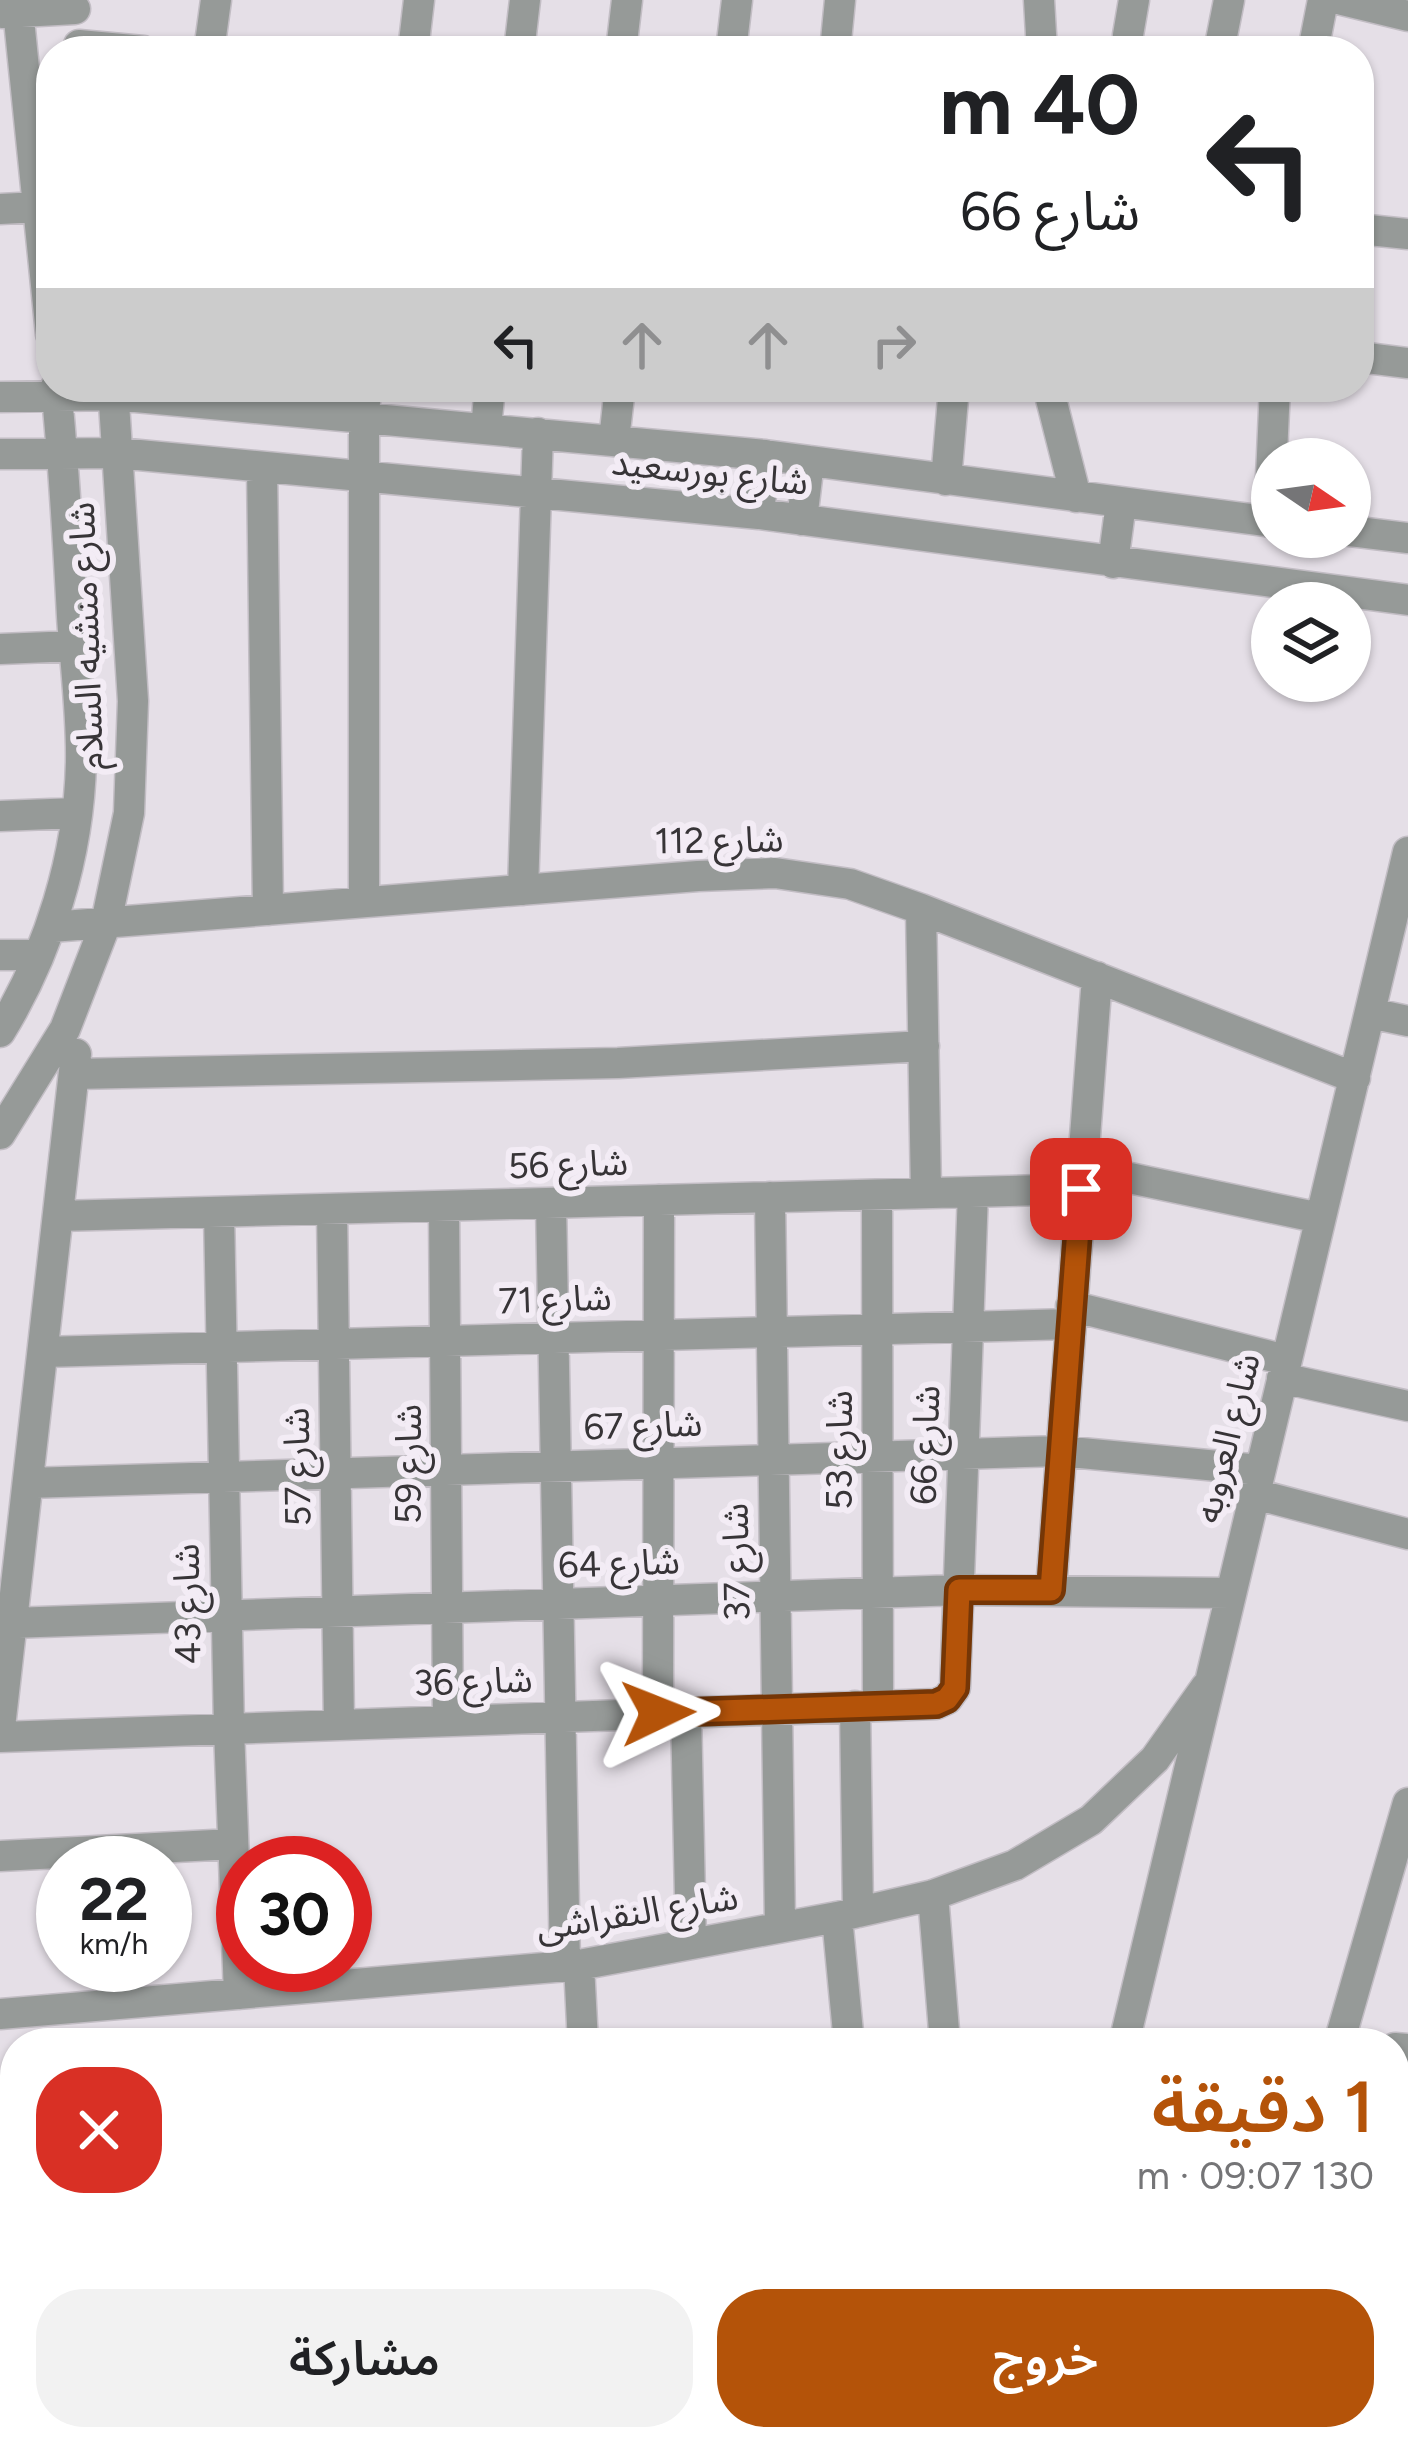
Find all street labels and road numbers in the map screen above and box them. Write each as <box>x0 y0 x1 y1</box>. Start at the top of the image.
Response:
street label: شارع بورسعيد <box>609 440 810 509</box>
street label: شارع منشيه السلام <box>60 501 118 771</box>
street label: شارع 112 <box>654 817 784 868</box>
street label: شارع 56 <box>507 1140 629 1193</box>
street label: شارع 71 <box>498 1276 613 1327</box>
street label: شارع العروبه <box>1185 1349 1274 1528</box>
street label: شارع 66 <box>901 1384 954 1506</box>
street label: شارع 53 <box>818 1390 866 1510</box>
street label: شارع 67 <box>583 1401 703 1454</box>
street label: شارع 59 <box>387 1404 435 1524</box>
street label: شارع 57 <box>274 1407 325 1527</box>
street label: شارع 37 <box>713 1503 764 1621</box>
street label: شارع 64 <box>557 1539 681 1592</box>
street label: شارع 43 <box>164 1543 215 1665</box>
street label: شارع 36 <box>413 1657 533 1710</box>
street label: شارع النقراشى <box>533 1875 742 1954</box>

